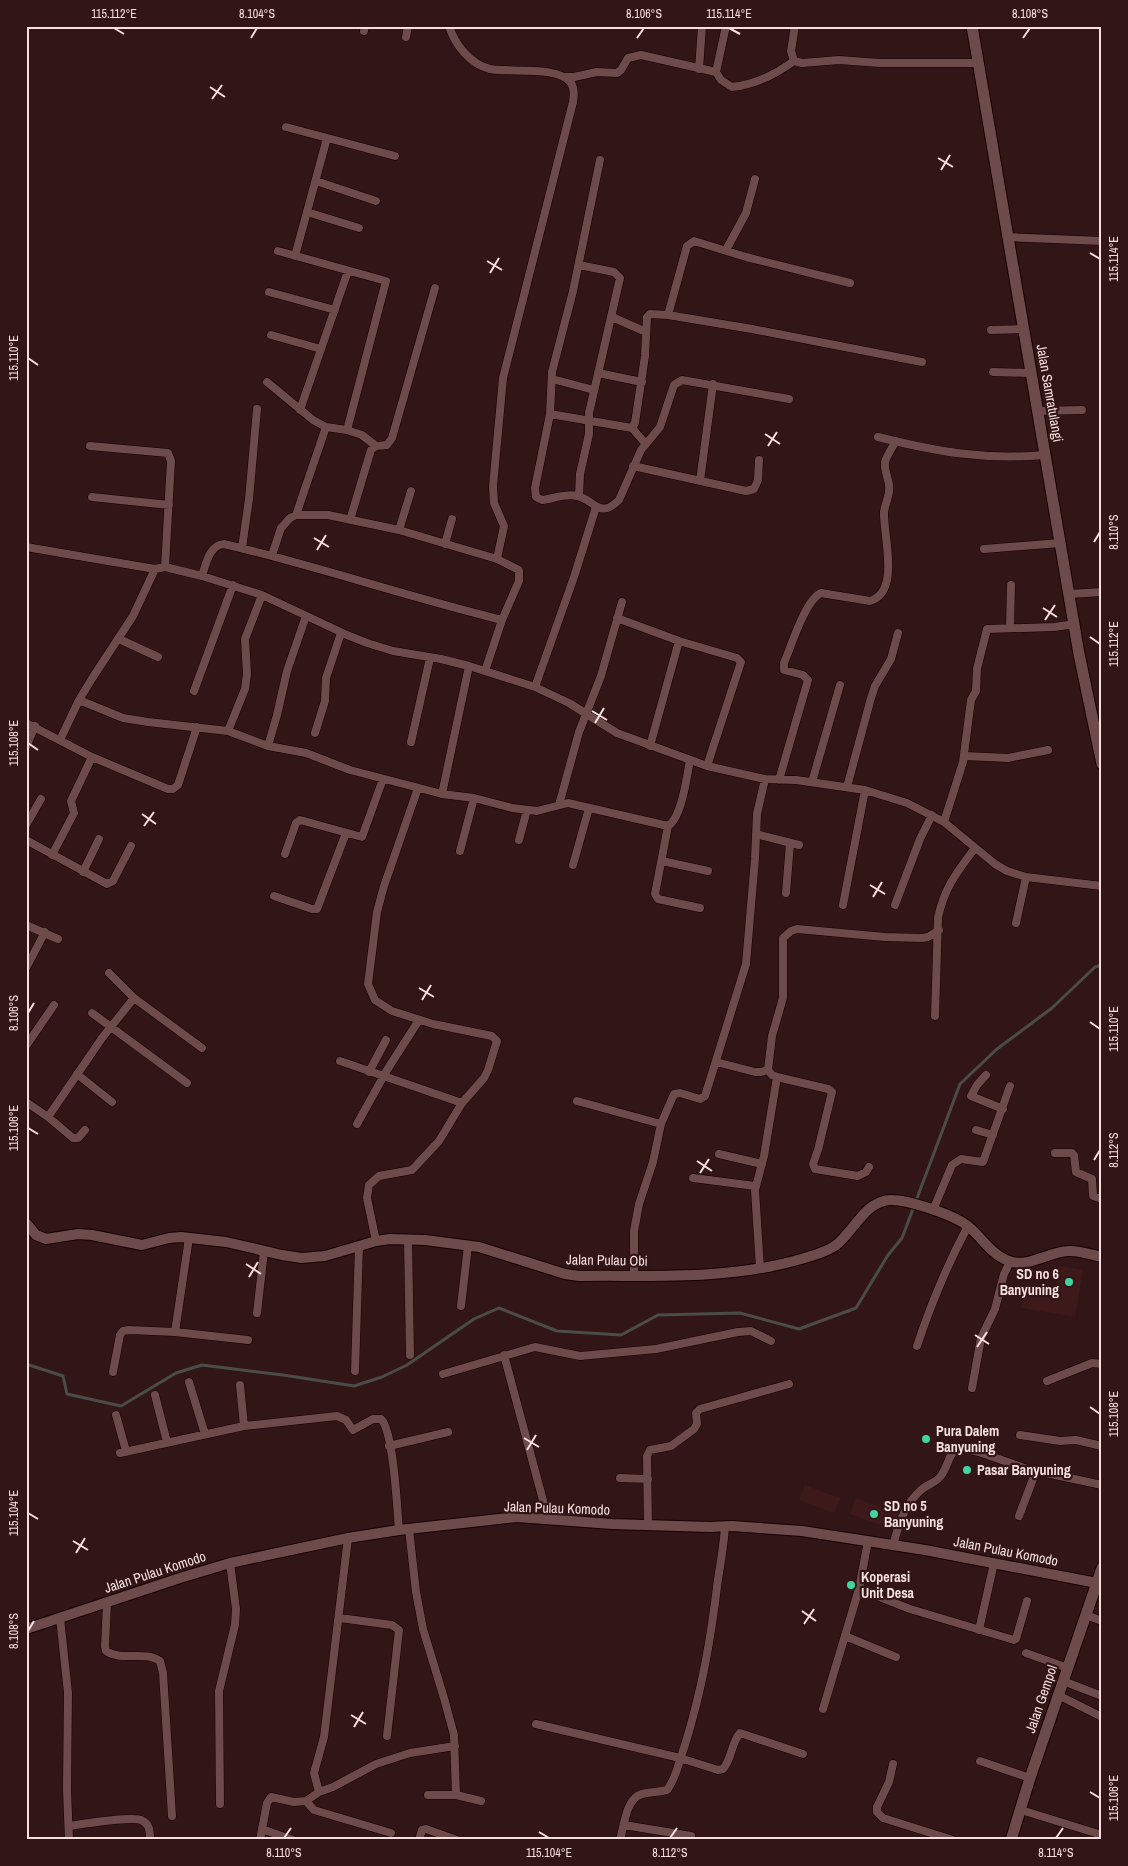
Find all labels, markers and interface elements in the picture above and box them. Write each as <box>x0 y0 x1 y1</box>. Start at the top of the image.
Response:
text: 115.112°E <box>91 6 137 22</box>
text: 8.104°S <box>239 6 275 22</box>
text: 8.106°S <box>626 6 662 22</box>
text: 115.114°E <box>706 6 752 22</box>
text: 8.108°S <box>1012 6 1048 22</box>
text: 115.114°E <box>1106 236 1122 282</box>
text: 115.110°E <box>6 335 22 381</box>
street label: Jalan Samratulangi <box>1033 343 1067 443</box>
text: 8.110°S <box>1106 514 1122 550</box>
text: 115.112°E <box>1106 621 1122 667</box>
text: 115.108°E <box>6 720 22 766</box>
text: 8.106°S <box>6 995 22 1031</box>
text: 115.110°E <box>1106 1006 1122 1052</box>
text: 115.106°E <box>6 1105 22 1151</box>
text: 8.112°S <box>1106 1132 1122 1168</box>
street label: Jalan Pulau Obi <box>566 1250 648 1270</box>
place label: SD no 6 Banyuning <box>1000 1265 1059 1299</box>
marker: SD no 6 Banyuning <box>1063 1276 1075 1288</box>
text: 115.108°E <box>1106 1391 1122 1437</box>
place label: Pura Dalem Banyuning <box>936 1422 999 1456</box>
marker: Pura Dalem Banyuning <box>920 1433 932 1445</box>
place label: Pasar Banyuning <box>977 1461 1071 1479</box>
marker: Pasar Banyuning <box>961 1464 973 1476</box>
text: 115.104°E <box>6 1490 22 1536</box>
street label: Jalan Pulau Komodo <box>504 1497 610 1519</box>
place label: SD no 5 Banyuning <box>884 1497 943 1531</box>
marker: SD no 5 Banyuning <box>868 1508 880 1520</box>
street label: Jalan Pulau Komodo <box>952 1532 1060 1570</box>
street label: Jalan Pulau Komodo <box>102 1547 208 1597</box>
place label: Koperasi Unit Desa <box>861 1568 915 1602</box>
marker: Koperasi Unit Desa <box>845 1579 857 1591</box>
text: 8.108°S <box>6 1613 22 1649</box>
street label: Jalan Gempol <box>1021 1663 1061 1735</box>
text: 115.106°E <box>1106 1775 1122 1821</box>
text: 8.110°S <box>266 1845 302 1861</box>
text: 115.104°E <box>526 1845 572 1861</box>
text: 8.112°S <box>652 1845 688 1861</box>
text: 8.114°S <box>1038 1845 1074 1861</box>

